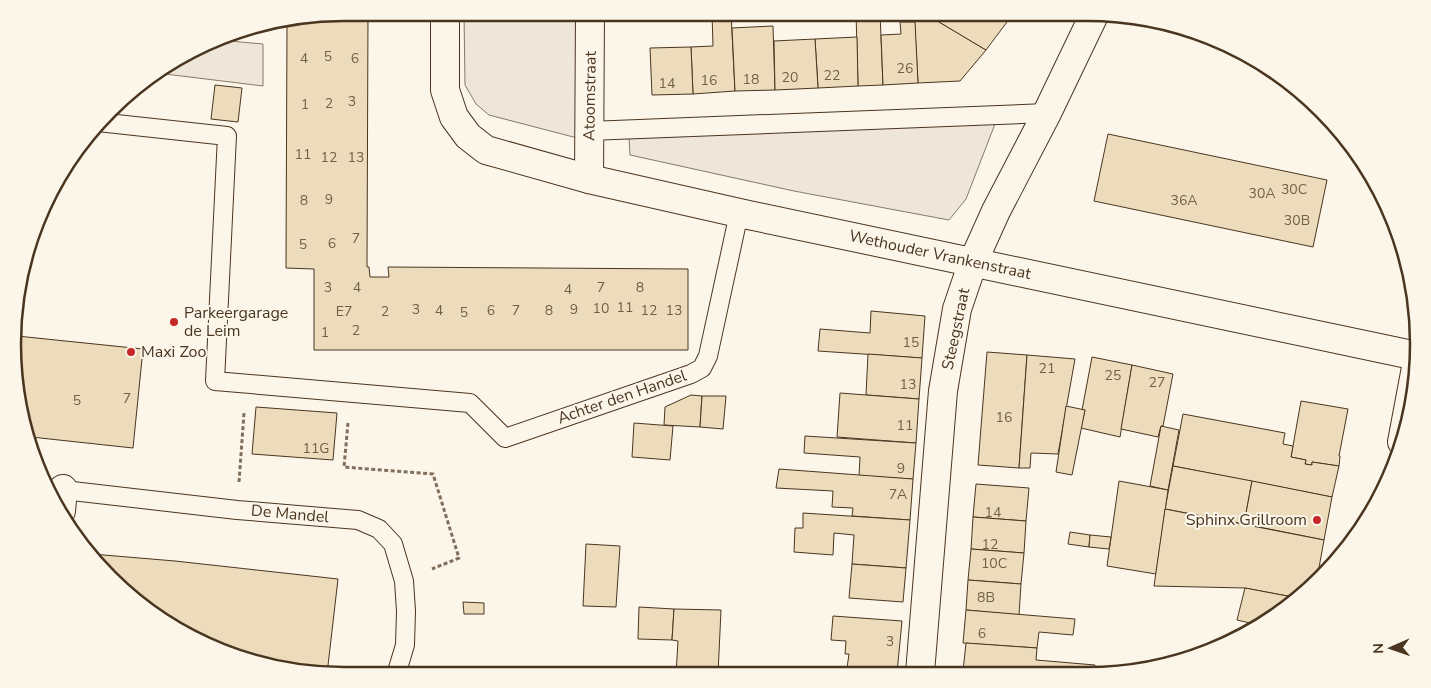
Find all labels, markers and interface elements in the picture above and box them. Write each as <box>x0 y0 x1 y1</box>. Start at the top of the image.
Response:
house number: 5 <box>324 47 332 66</box>
house number: 4 <box>300 49 308 68</box>
house number: 6 <box>351 49 359 68</box>
street label: Atoomstraat <box>578 50 602 141</box>
house number: 26 <box>897 59 913 78</box>
house number: 22 <box>824 66 840 85</box>
house number: 20 <box>782 68 798 87</box>
house number: 18 <box>743 70 759 89</box>
house number: 16 <box>701 71 717 90</box>
house number: 14 <box>659 74 675 93</box>
house number: 3 <box>348 92 356 111</box>
house number: 2 <box>325 94 333 113</box>
house number: 1 <box>301 95 309 114</box>
house number: 11 <box>295 145 311 164</box>
house number: 12 <box>321 148 337 167</box>
house number: 13 <box>348 148 364 167</box>
house number: 30C <box>1281 180 1307 199</box>
house number: 30A <box>1248 184 1276 203</box>
house number: 9 <box>325 190 333 209</box>
house number: 8 <box>300 191 308 210</box>
house number: 36A <box>1170 191 1198 210</box>
house number: 30B <box>1284 211 1310 230</box>
street label: Wethouder Vrankenstraat <box>847 225 1033 285</box>
house number: 7 <box>352 229 360 248</box>
house number: 6 <box>328 234 336 253</box>
house number: 5 <box>299 235 307 254</box>
house number: 3 <box>324 278 332 297</box>
house number: 4 <box>353 278 361 297</box>
house number: 7 <box>597 278 605 297</box>
house number: 8 <box>636 278 644 297</box>
house number: 4 <box>564 280 572 299</box>
street label: Steegstraat <box>937 286 975 372</box>
house number: 11 <box>617 298 633 317</box>
house number: 10 <box>593 299 609 318</box>
house number: 3 <box>412 300 420 319</box>
house number: 9 <box>570 300 578 319</box>
house number: 4 <box>435 301 443 320</box>
house number: 6 <box>487 301 495 320</box>
house number: 7 <box>512 301 520 320</box>
house number: 8 <box>545 301 553 320</box>
house number: 12 <box>641 301 657 320</box>
house number: 13 <box>666 301 682 320</box>
place label: Parkeergarage de Leim <box>184 302 288 342</box>
house number: E7 <box>336 302 352 321</box>
house number: 2 <box>381 302 389 321</box>
house number: 5 <box>460 303 468 322</box>
marker: Parkeergarage de Leim <box>168 316 180 328</box>
house number: 2 <box>352 321 360 340</box>
house number: 1 <box>321 323 329 342</box>
house number: 15 <box>903 333 919 352</box>
place label: Maxi Zoo <box>141 341 206 363</box>
marker: Maxi Zoo <box>125 346 137 358</box>
house number: 21 <box>1039 359 1055 378</box>
street label: Achter den Handel <box>554 364 690 429</box>
house number: 25 <box>1105 366 1121 385</box>
house number: 27 <box>1149 373 1165 392</box>
house number: 13 <box>900 375 916 394</box>
house number: 7 <box>123 389 131 408</box>
house number: 5 <box>73 391 81 410</box>
house number: 16 <box>996 408 1012 427</box>
house number: 11 <box>897 416 913 435</box>
house number: 11G <box>303 439 329 458</box>
house number: 9 <box>897 459 905 478</box>
house number: 7A <box>889 485 907 504</box>
street label: De Mandel <box>250 500 330 528</box>
house number: 14 <box>985 503 1001 522</box>
place label: Sphinx Grillroom <box>1186 509 1307 531</box>
marker: Sphinx Grillroom <box>1311 514 1323 526</box>
house number: 12 <box>982 535 998 554</box>
house number: 10C <box>981 554 1007 573</box>
house number: 8B <box>977 588 995 607</box>
north arrow <box>1366 623 1416 673</box>
house number: 6 <box>978 624 986 643</box>
house number: 3 <box>886 632 894 651</box>
text: N <box>1369 643 1388 654</box>

